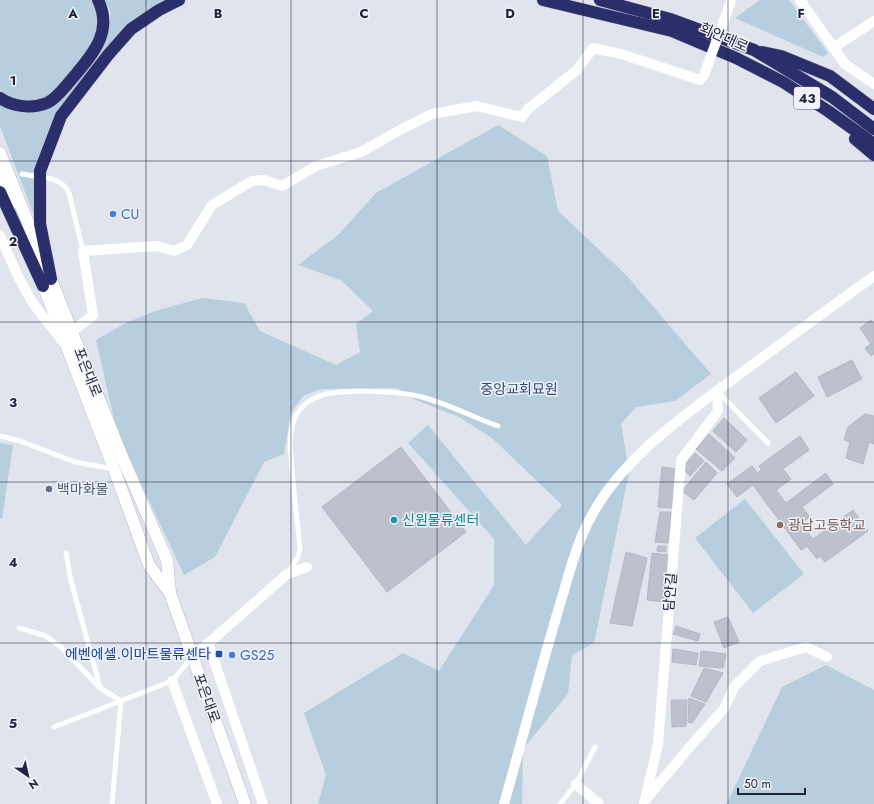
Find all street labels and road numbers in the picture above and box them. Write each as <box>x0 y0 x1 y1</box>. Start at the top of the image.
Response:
street label: 회안대로 <box>696 17 752 57</box>
road number: 43 <box>794 87 820 109</box>
street label: 포은대로 <box>69 344 107 400</box>
street label: 담안길 <box>658 572 682 612</box>
street label: 포은대로 <box>189 670 225 726</box>

